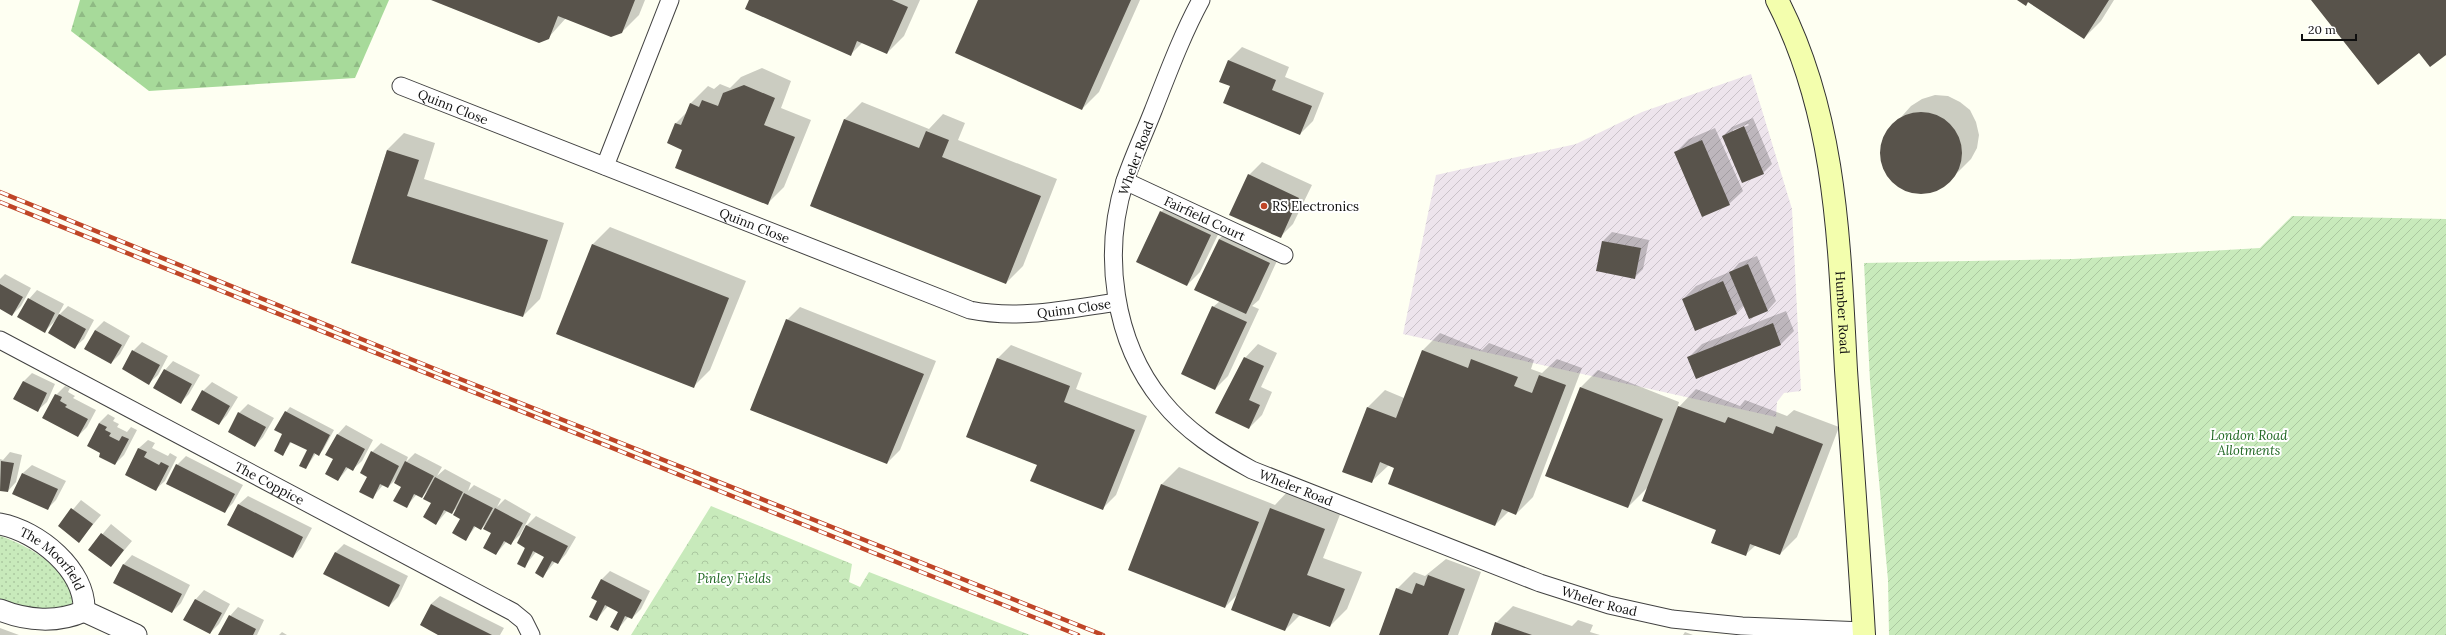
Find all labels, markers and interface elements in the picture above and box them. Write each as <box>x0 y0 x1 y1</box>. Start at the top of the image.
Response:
scale bar <box>2302 16 2356 42</box>
text: 20 m <box>2308 22 2336 37</box>
street label: Quinn Close <box>415 85 491 128</box>
street label: Wheler Road <box>1115 118 1157 197</box>
street label: Fairfield Court <box>1161 192 1248 244</box>
place label: RS Electronics <box>1272 198 1359 215</box>
marker: RS Electronics <box>1259 201 1269 211</box>
street label: Quinn Close <box>717 204 792 247</box>
street label: Humber Road <box>1832 270 1854 355</box>
street label: Quinn Close <box>1036 295 1112 321</box>
park label: London Road Allotments <box>2211 427 2288 459</box>
street label: The Coppice <box>232 457 307 508</box>
street label: Wheler Road <box>1257 465 1336 510</box>
street label: The Moorfield <box>17 523 89 593</box>
park label: Pinley Fields <box>697 570 771 587</box>
street label: Wheler Road <box>1559 582 1639 620</box>

